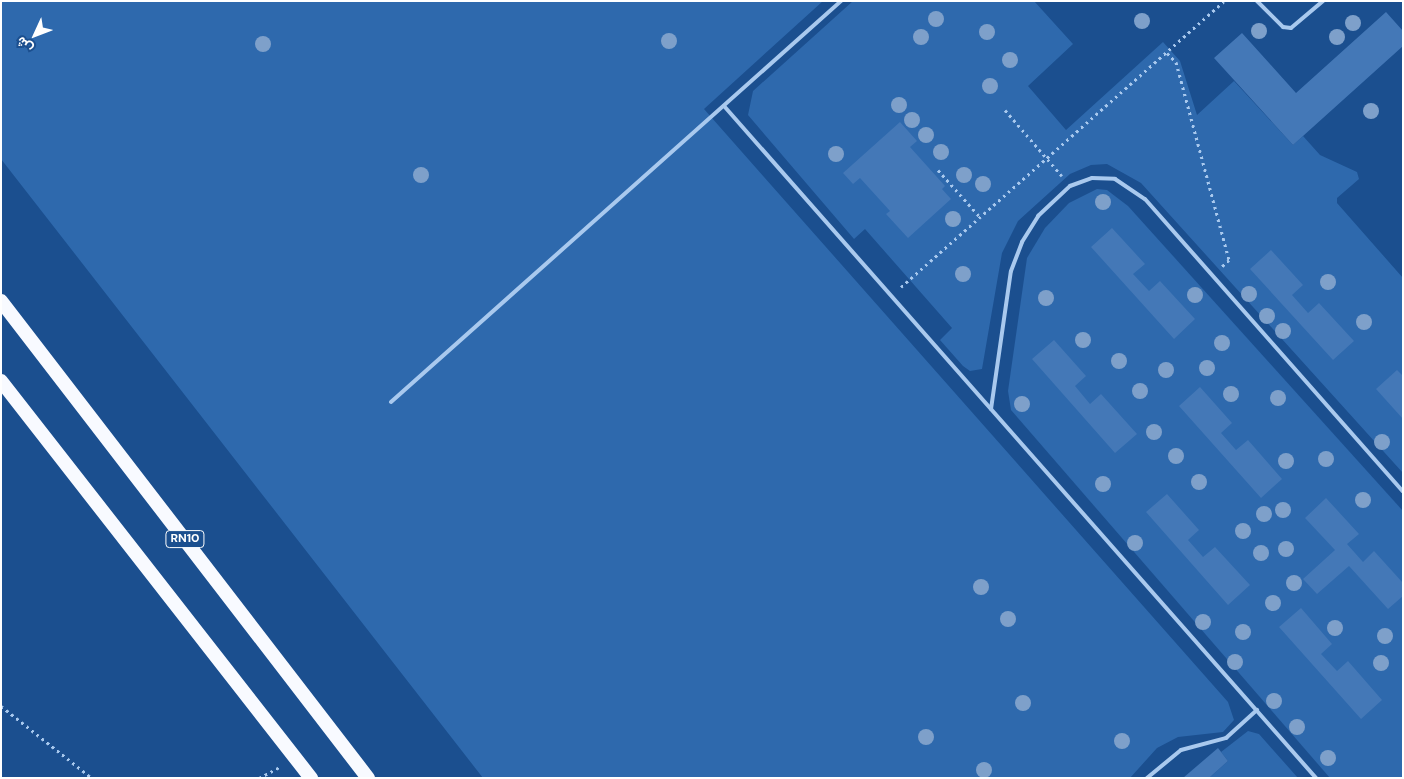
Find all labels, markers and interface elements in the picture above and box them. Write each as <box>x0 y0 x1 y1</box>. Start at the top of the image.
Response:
north arrow <box>10 10 60 60</box>
text: ش <box>12 33 36 58</box>
road number: RN10 <box>165 530 205 548</box>

